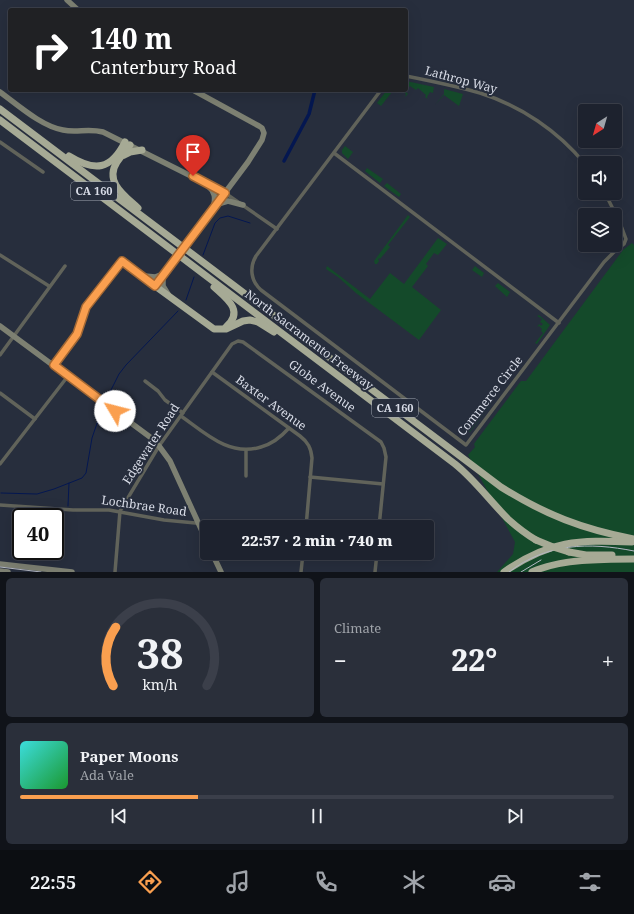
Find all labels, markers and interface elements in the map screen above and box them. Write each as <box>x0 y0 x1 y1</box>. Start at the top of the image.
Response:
text: 140 m <box>90 19 172 57</box>
icon: right <box>24 24 76 76</box>
text: Canterbury Road <box>90 55 236 79</box>
street label: Lathrop Way <box>423 62 499 97</box>
north arrow <box>578 104 622 148</box>
map controls <box>578 104 622 252</box>
pin <box>176 135 210 176</box>
icon: arrive <box>182 141 204 163</box>
button: sound <box>578 156 622 200</box>
road number: CA 160 <box>71 182 117 200</box>
button: layers <box>578 208 622 252</box>
street label: North Sacramento Freeway <box>241 286 377 394</box>
street label: Commerce Circle <box>453 352 526 439</box>
street label: Globe Avenue <box>285 355 359 416</box>
street label: Baxter Avenue <box>232 371 310 434</box>
position arrow <box>94 390 136 432</box>
road number: CA 160 <box>372 399 418 417</box>
street label: Edgewater Road <box>118 400 183 487</box>
street label: Lochbrae Road <box>100 491 188 520</box>
speed limit sign: 40 <box>12 508 64 560</box>
text: 22:57 · 2 min · 740 m <box>241 530 393 550</box>
text: Climate <box>334 619 381 637</box>
text: 38 <box>136 624 184 680</box>
text: 22° <box>451 639 497 680</box>
text: − <box>334 645 347 675</box>
text: + <box>602 645 614 675</box>
text: km/h <box>142 674 178 693</box>
text: Paper Moons <box>80 746 179 766</box>
text: Ada Vale <box>80 766 134 784</box>
icon: previous <box>108 805 130 827</box>
icon: pause <box>306 805 328 827</box>
icon: next <box>504 805 526 827</box>
icon: directions <box>136 868 164 896</box>
icon: music <box>224 868 252 896</box>
icon: phone <box>312 868 340 896</box>
icon: climate <box>400 868 428 896</box>
icon: car <box>488 868 516 896</box>
icon: filters <box>576 868 604 896</box>
text: 22:55 <box>30 870 76 894</box>

